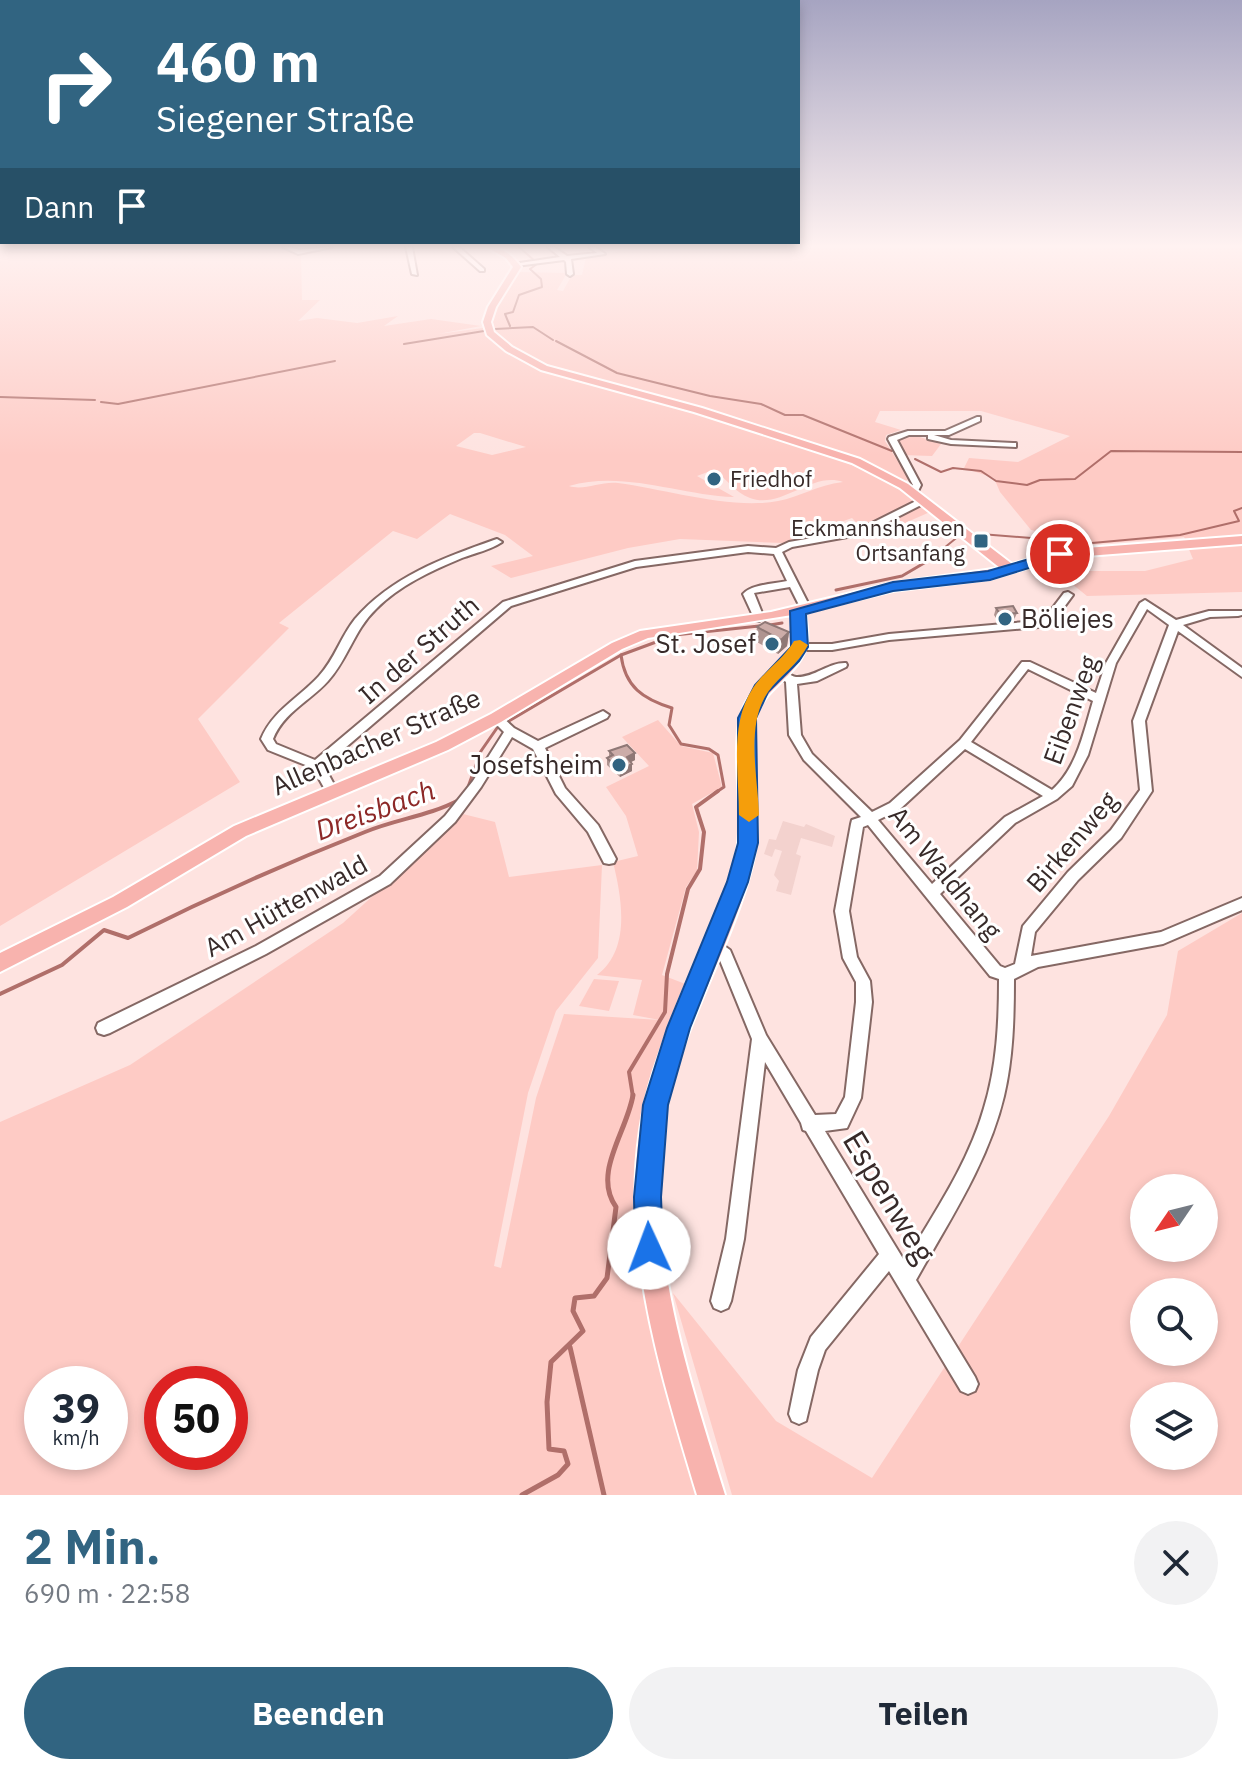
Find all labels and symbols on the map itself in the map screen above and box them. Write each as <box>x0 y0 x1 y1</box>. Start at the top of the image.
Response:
place label: Friedhof <box>730 464 812 493</box>
marker: Friedhof <box>705 470 723 488</box>
place label: Eckmannshausen Ortsanfang <box>791 513 965 567</box>
pin <box>1026 520 1094 588</box>
marker: Eckmannshausen Ortsanfang <box>972 532 990 550</box>
street label: In der Struth <box>351 588 486 711</box>
place label: Böliejes <box>1021 601 1114 635</box>
marker: Böliejes <box>996 610 1014 628</box>
place label: St. Josef <box>655 626 756 660</box>
marker: St. Josef <box>763 635 781 653</box>
street label: Eibenweg <box>1035 650 1106 769</box>
street label: Allenbacher Straße <box>266 680 485 802</box>
place label: Josefsheim <box>469 747 603 781</box>
marker: Josefsheim <box>610 756 628 774</box>
water label: Dreisbach <box>310 771 440 848</box>
street label: Birkenweg <box>1018 784 1125 899</box>
street label: Am Waldhang <box>882 799 1010 946</box>
street label: Am Hüttenwald <box>198 846 373 964</box>
street label: Espenweg <box>834 1123 946 1271</box>
north arrow <box>1130 1174 1218 1262</box>
position arrow <box>607 1206 691 1290</box>
speed limit sign: 50 <box>144 1366 248 1470</box>

